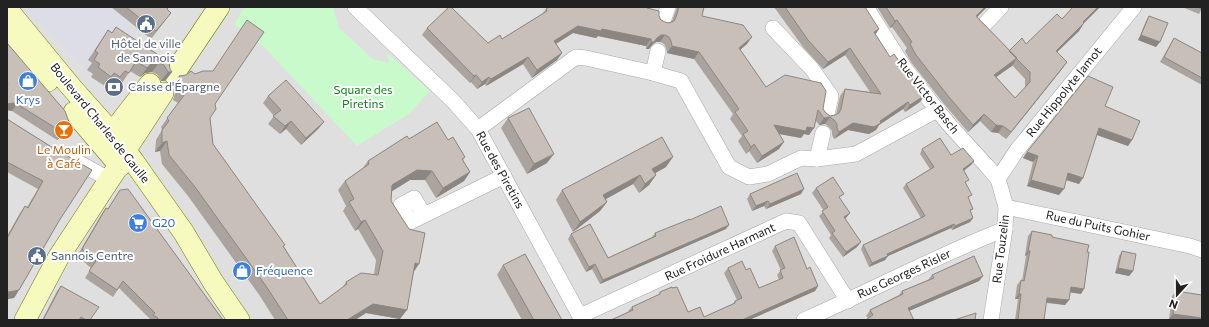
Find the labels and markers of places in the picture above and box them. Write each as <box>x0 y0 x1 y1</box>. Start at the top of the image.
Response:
public building icon: Hôtel de ville de Sannois <box>135 13 157 35</box>
place label: Hôtel de ville de Sannois <box>111 36 181 64</box>
shop icon: Krys <box>17 70 39 92</box>
bank icon: Caisse d'Épargne <box>103 76 125 98</box>
place label: Caisse d'Épargne <box>128 79 219 93</box>
place label: Krys <box>16 92 40 106</box>
bar icon: Le Moulin à Café <box>53 119 75 141</box>
place label: Le Moulin à Café <box>37 142 91 170</box>
supermarket icon: G20 <box>127 212 149 234</box>
place label: G20 <box>152 215 175 229</box>
public building icon: Sannois Centre <box>26 245 48 267</box>
place label: Sannois Centre <box>51 248 133 262</box>
shop icon: Fréquence <box>231 260 253 282</box>
place label: Fréquence <box>256 263 313 277</box>

